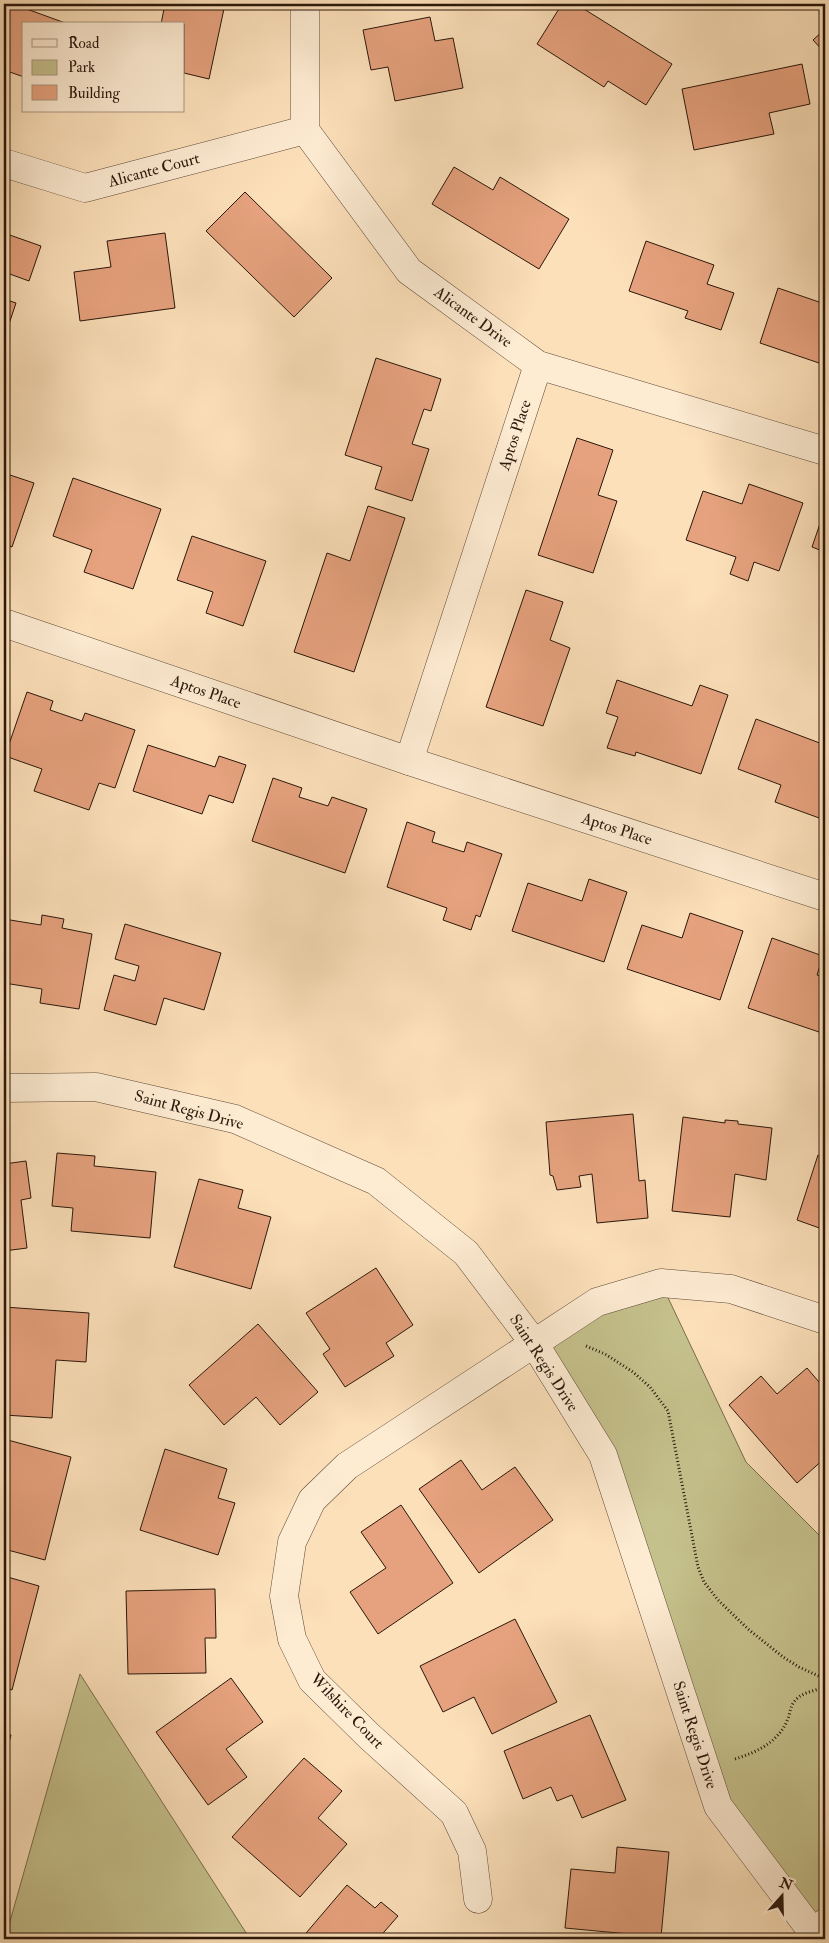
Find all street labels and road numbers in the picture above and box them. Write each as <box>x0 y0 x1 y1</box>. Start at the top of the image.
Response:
street label: Alicante Court <box>105 148 202 192</box>
street label: Alicante Drive <box>429 281 516 352</box>
street label: Aptos Place <box>494 397 537 474</box>
street label: Aptos Place <box>167 670 244 714</box>
street label: Aptos Place <box>578 808 655 851</box>
street label: Saint Regis Drive <box>132 1086 246 1134</box>
street label: Saint Regis Drive <box>505 1311 583 1416</box>
street label: Wilshire Court <box>305 1668 388 1753</box>
street label: Saint Regis Drive <box>668 1679 722 1792</box>

